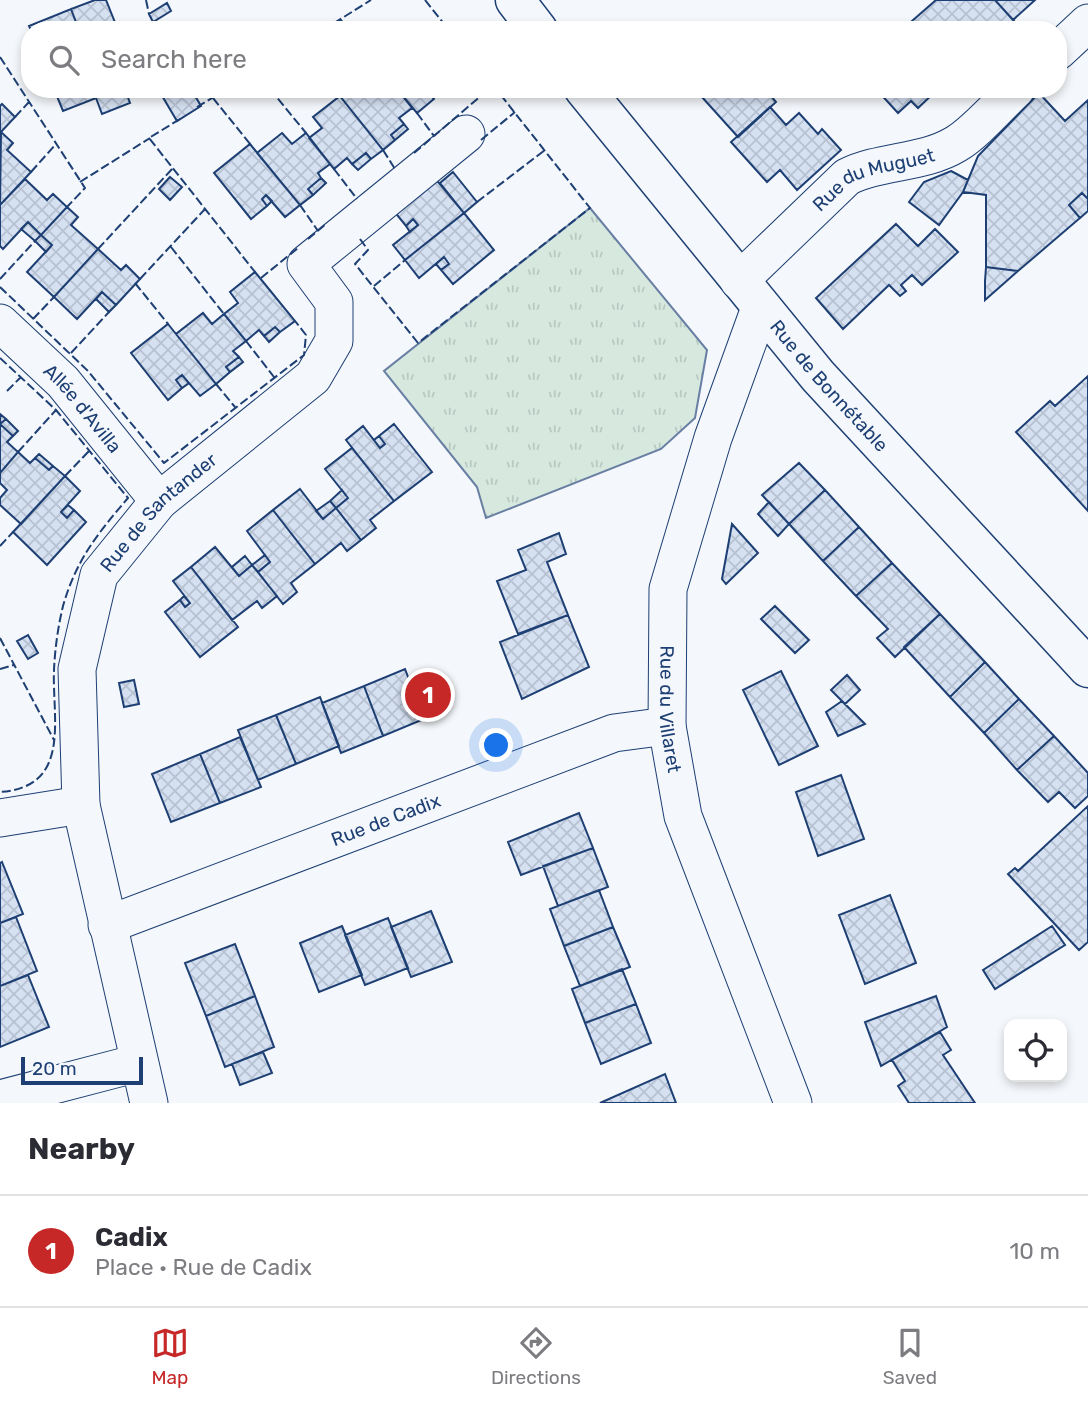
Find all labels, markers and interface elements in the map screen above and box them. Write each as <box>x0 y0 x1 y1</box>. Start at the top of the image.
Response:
search box <box>21 21 1067 98</box>
icon: search <box>45 41 83 79</box>
text: Search here <box>101 44 247 75</box>
street label: Rue du Muguet <box>808 143 938 216</box>
street label: Rue de Bonnétable <box>765 316 893 456</box>
street label: Allée d'Avilla <box>39 359 126 457</box>
street label: Rue de Santander <box>95 448 222 577</box>
street label: Rue du Villaret <box>655 645 686 775</box>
pin: 1 <box>405 669 451 721</box>
your location <box>479 728 513 762</box>
street label: Rue de Cadix <box>328 789 444 851</box>
map controls <box>1004 1019 1067 1082</box>
button: locate <box>1004 1019 1067 1082</box>
scale bar <box>21 1054 144 1086</box>
text: 20 m <box>32 1057 77 1080</box>
text: Nearby <box>28 1131 135 1167</box>
text: Cadix <box>95 1222 168 1253</box>
text: 1 <box>45 1237 57 1265</box>
text: 10 m <box>1009 1237 1060 1265</box>
text: Place · Rue de Cadix <box>95 1253 312 1281</box>
tab: Map <box>151 1324 189 1389</box>
tab: Directions <box>491 1324 581 1389</box>
tab: Saved <box>883 1324 937 1389</box>

